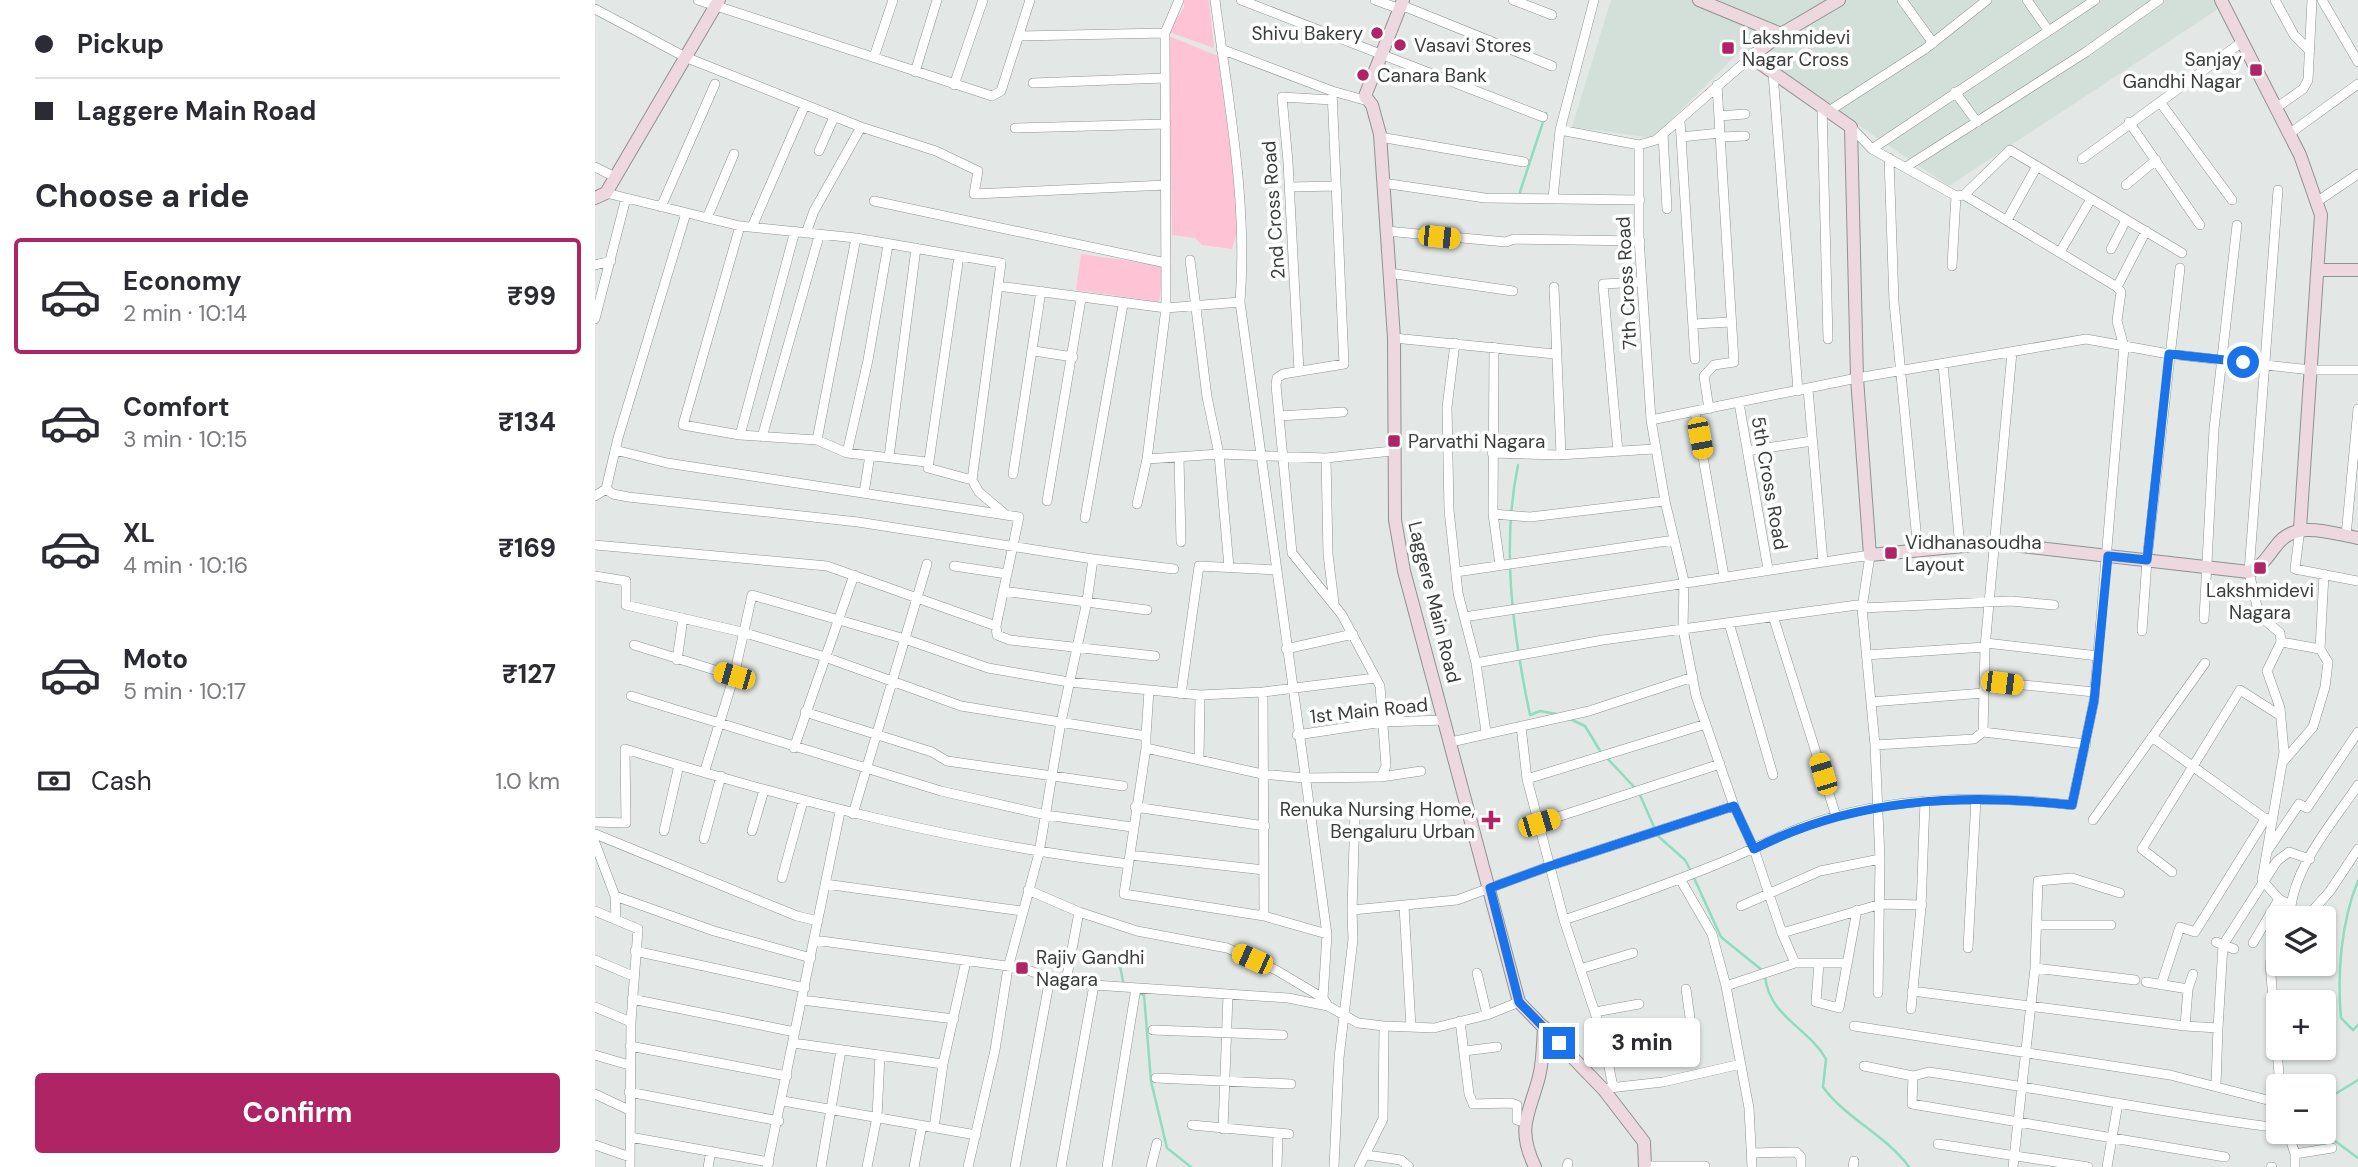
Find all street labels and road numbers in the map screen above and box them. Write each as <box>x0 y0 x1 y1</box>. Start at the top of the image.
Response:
street label: 2nd Cross Road <box>1256 140 1291 280</box>
street label: 7th Cross Road <box>1611 216 1642 350</box>
street label: 5th Cross Road <box>1745 414 1794 552</box>
street label: Laggere Main Road <box>1402 519 1467 685</box>
street label: 1st Main Road <box>1309 692 1429 729</box>

